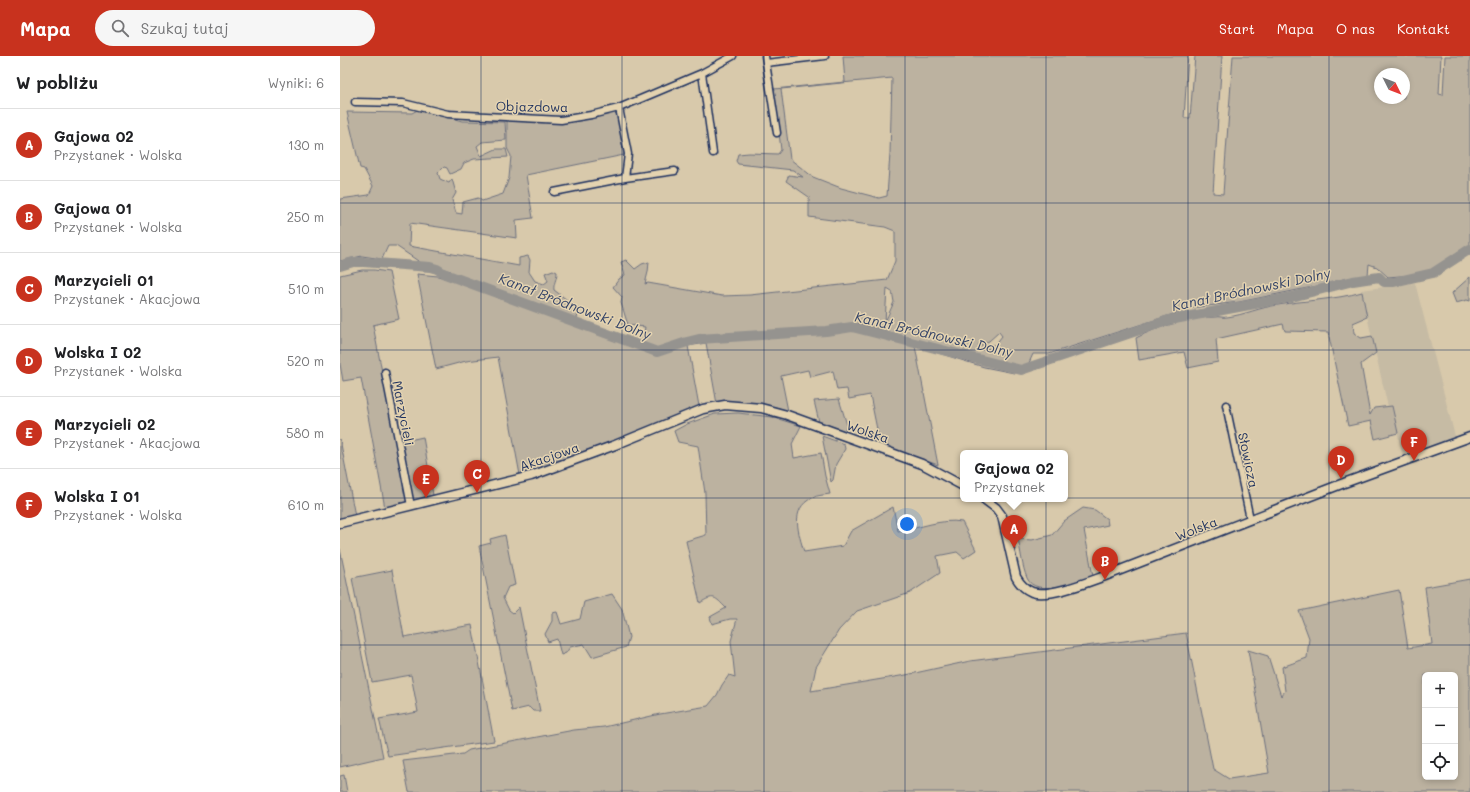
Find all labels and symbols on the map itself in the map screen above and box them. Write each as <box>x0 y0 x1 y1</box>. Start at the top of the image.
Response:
north arrow <box>1374 68 1410 104</box>
street label: Objazdowa <box>496 97 568 115</box>
water label: Kanał Bródnowski Dolny <box>1170 263 1333 315</box>
water label: Kanał Bródnowski Dolny <box>496 268 655 344</box>
water label: Kanał Bródnowski Dolny <box>853 307 1016 362</box>
street label: Marzycieli <box>389 379 419 447</box>
street label: Wolska <box>845 416 891 446</box>
pin: F <box>1401 428 1427 461</box>
street label: Słowicza <box>1235 431 1263 489</box>
street label: Akacjowa <box>517 438 581 474</box>
pin: D <box>1328 446 1354 479</box>
pin: C <box>464 460 490 493</box>
pin: E <box>413 465 439 498</box>
street label: Wolska <box>1173 512 1219 544</box>
your location <box>897 514 917 534</box>
pin: A <box>1001 515 1027 548</box>
pin: B <box>1092 547 1118 580</box>

